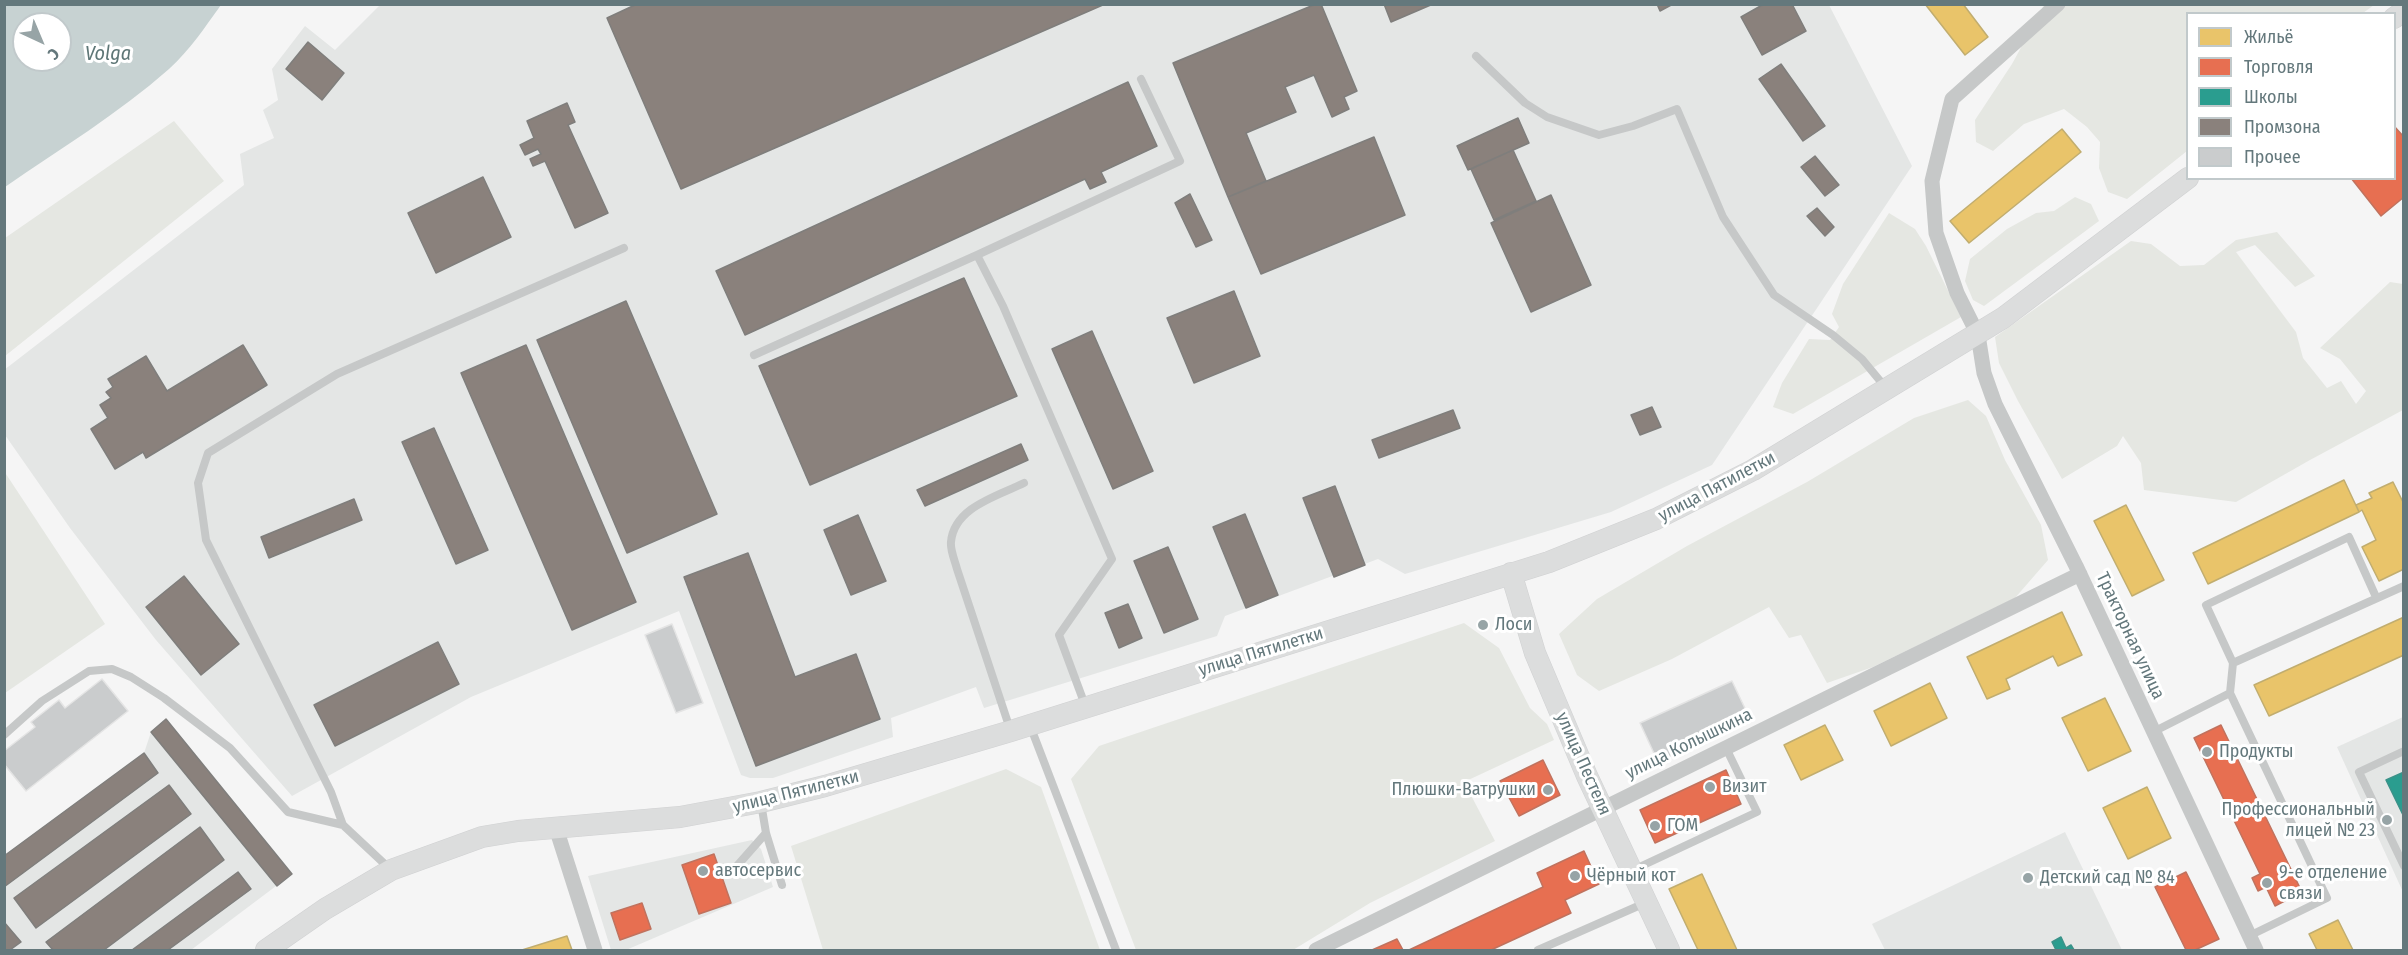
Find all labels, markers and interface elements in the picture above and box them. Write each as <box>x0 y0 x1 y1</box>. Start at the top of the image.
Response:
north arrow <box>12 12 72 72</box>
legend <box>2186 12 2396 180</box>
text: Жильё <box>2244 26 2294 48</box>
water label: Volga <box>85 42 131 66</box>
text: С <box>44 44 63 64</box>
text: Торговля <box>2244 56 2313 78</box>
text: Школы <box>2244 86 2298 108</box>
text: Промзона <box>2244 116 2321 138</box>
text: Прочее <box>2244 146 2301 168</box>
street label: улица Пятилетки <box>1655 447 1779 527</box>
street label: Тракторная улица <box>2091 569 2169 703</box>
place label: Лоси <box>1495 614 1532 636</box>
marker: Лоси <box>1476 618 1490 632</box>
street label: улица Пятилетки <box>1196 623 1326 681</box>
street label: улица Колышкина <box>1622 704 1756 784</box>
street label: улица Пестеля <box>1551 709 1615 819</box>
place label: Продукты <box>2219 741 2294 763</box>
marker: Продукты <box>2200 745 2214 759</box>
street label: улица Пятилетки <box>731 766 861 818</box>
place label: Визит <box>1722 776 1766 798</box>
place label: Плюшки-Ватрушки <box>1391 779 1536 801</box>
marker: Визит <box>1703 780 1717 794</box>
marker: Плюшки-Ватрушки <box>1541 783 1555 797</box>
place label: Профессиональный лицей № 23 <box>2222 799 2375 842</box>
marker: Профессиональный лицей № 23 <box>2380 813 2394 827</box>
place label: ГОМ <box>1667 815 1698 837</box>
marker: ГОМ <box>1648 819 1662 833</box>
place label: автосервис <box>715 860 801 882</box>
place label: 9-е отделение связи <box>2279 862 2387 904</box>
marker: автосервис <box>696 864 710 878</box>
place label: Чёрный кот <box>1587 865 1675 887</box>
place label: Детский сад № 84 <box>2040 867 2175 889</box>
marker: Чёрный кот <box>1568 869 1582 883</box>
marker: Детский сад № 84 <box>2021 871 2035 885</box>
marker: 9-е отделение связи <box>2260 876 2274 890</box>

